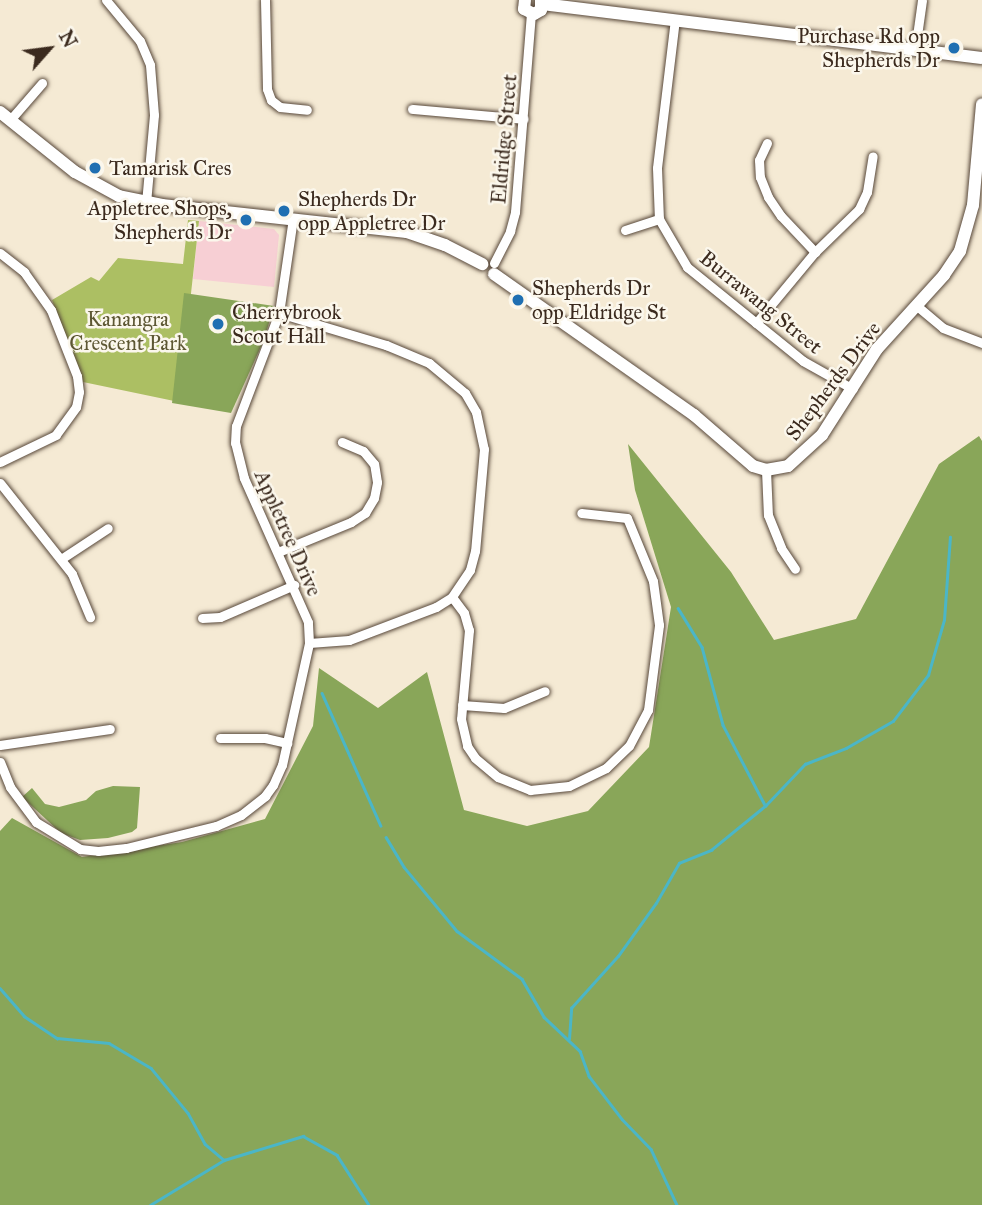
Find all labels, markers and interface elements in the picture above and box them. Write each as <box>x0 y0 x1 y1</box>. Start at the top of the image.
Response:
north arrow <box>14 14 84 84</box>
place label: Purchase Rd opp Shepherds Dr <box>797 23 940 73</box>
text: N <box>54 26 82 51</box>
marker: Purchase Rd opp Shepherds Dr <box>946 40 962 56</box>
street label: Eldridge Street <box>486 73 522 205</box>
place label: Tamarisk Cres <box>109 155 231 181</box>
marker: Tamarisk Cres <box>87 160 103 176</box>
place label: Shepherds Dr opp Appletree Dr <box>298 186 445 236</box>
place label: Appletree Shops, Shepherds Dr <box>87 195 232 245</box>
marker: Shepherds Dr opp Appletree Dr <box>276 203 292 219</box>
marker: Appletree Shops, Shepherds Dr <box>238 212 254 228</box>
street label: Burrawang Street <box>695 245 827 359</box>
place label: Shepherds Dr opp Eldridge St <box>532 275 666 325</box>
marker: Shepherds Dr opp Eldridge St <box>510 292 526 308</box>
place label: Cherrybrook Scout Hall <box>232 299 341 349</box>
park label: Kanangra Crescent Park <box>69 306 187 356</box>
marker: Cherrybrook Scout Hall <box>210 316 226 332</box>
street label: Shepherds Drive <box>780 317 886 445</box>
street label: Appletree Drive <box>249 466 327 600</box>

